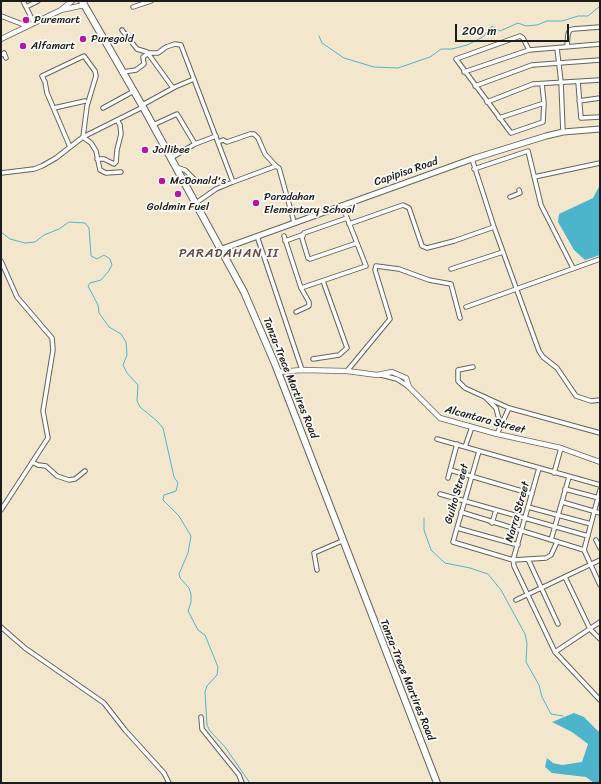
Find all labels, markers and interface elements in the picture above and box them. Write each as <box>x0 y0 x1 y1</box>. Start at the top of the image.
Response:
place label: Puremart <box>34 13 80 27</box>
marker: Puremart <box>21 15 31 25</box>
scale bar <box>457 16 571 42</box>
text: 200 m <box>462 20 496 42</box>
place label: Puregold <box>91 32 134 46</box>
marker: Puregold <box>78 34 88 44</box>
place label: Alfamart <box>31 39 75 53</box>
marker: Alfamart <box>18 41 28 51</box>
place label: Jollibee <box>153 143 190 157</box>
marker: Jollibee <box>140 145 150 155</box>
street label: Capipisa Road <box>372 155 440 189</box>
place label: McDonald's <box>170 174 226 188</box>
marker: McDonald's <box>157 176 167 186</box>
marker: Goldmin Fuel <box>173 189 183 199</box>
place label: Paradahan Elementary School <box>264 190 355 216</box>
marker: Paradahan Elementary School <box>251 198 261 208</box>
place label: Goldmin Fuel <box>147 200 209 214</box>
district label: PARADAHAN II <box>179 246 279 262</box>
street label: Tanza-Trece Martires Road <box>260 315 320 441</box>
street label: Alcantara Street <box>443 403 527 437</box>
street label: Guiho Street <box>442 462 472 526</box>
street label: Narra Street <box>503 480 533 544</box>
street label: Tanza-Trece Martires Road <box>377 617 437 743</box>

